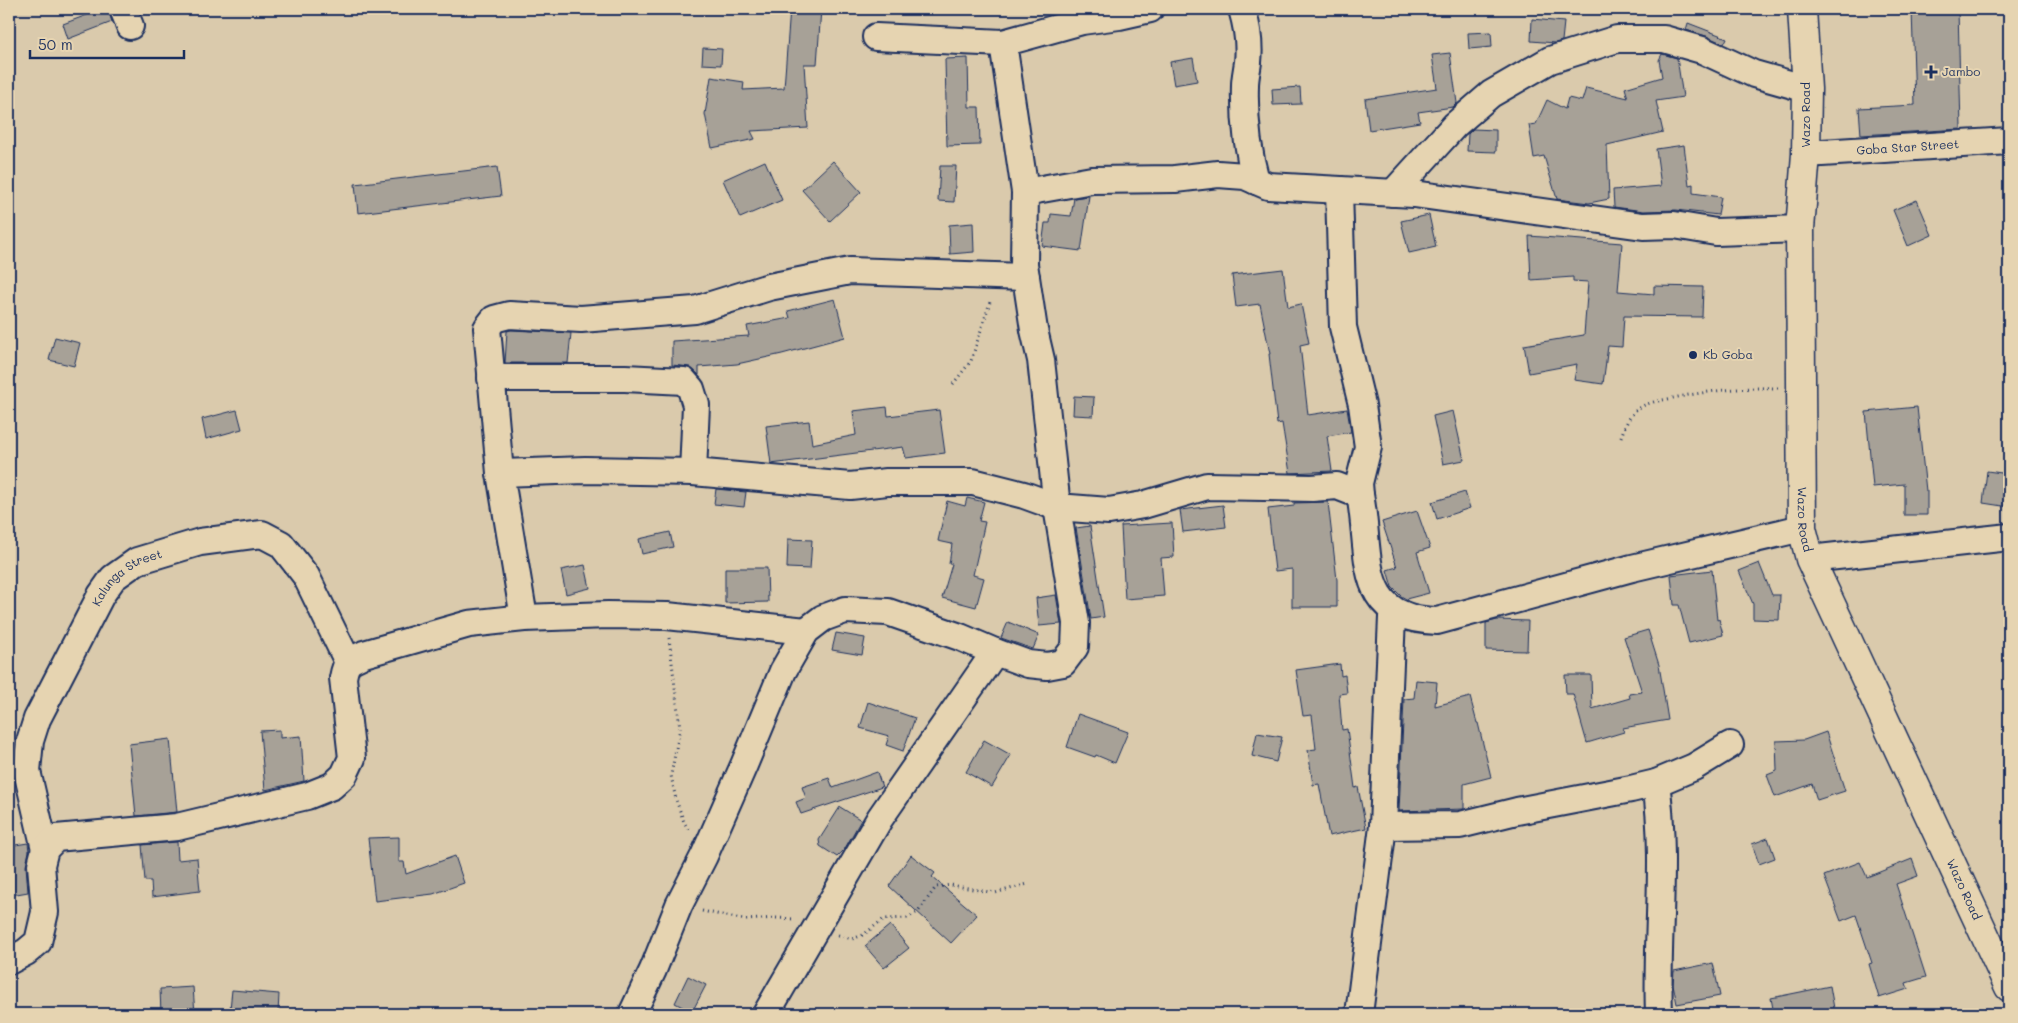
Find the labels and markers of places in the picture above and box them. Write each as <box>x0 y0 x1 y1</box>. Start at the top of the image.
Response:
place label: Jambo <box>1942 63 1980 79</box>
marker: Jambo <box>1924 65 1938 79</box>
place label: Kb Goba <box>1703 346 1753 362</box>
marker: Kb Goba <box>1687 349 1699 361</box>

